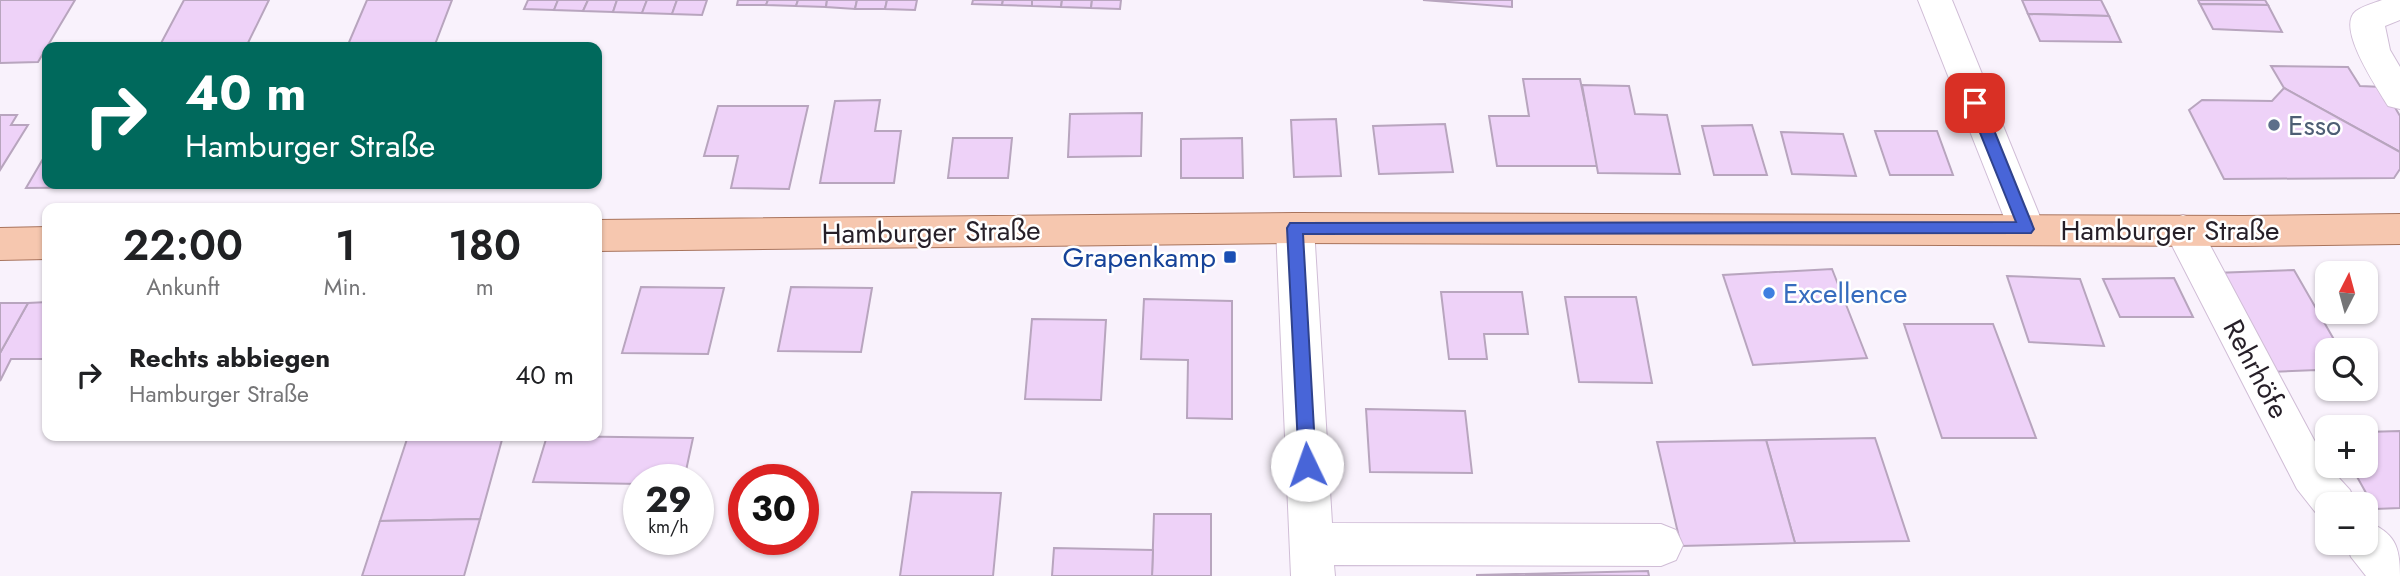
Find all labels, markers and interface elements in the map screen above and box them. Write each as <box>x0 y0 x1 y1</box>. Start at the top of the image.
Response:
text: 40 m <box>185 58 307 128</box>
icon: right <box>70 70 161 161</box>
pin <box>1945 73 2005 133</box>
icon: arrive <box>1956 84 1994 122</box>
place label: Esso <box>2288 105 2341 146</box>
marker: Esso <box>2266 117 2282 133</box>
text: Hamburger Straße <box>185 123 435 169</box>
street label: Hamburger Straße <box>821 210 1041 254</box>
street label: Hamburger Straße <box>2061 210 2279 251</box>
text: 22:00 <box>123 215 243 276</box>
text: 1 <box>335 215 356 276</box>
text: 180 <box>448 215 521 276</box>
place label: Grapenkamp <box>1063 237 1216 278</box>
marker: Grapenkamp <box>1222 249 1238 265</box>
north arrow <box>2315 261 2378 324</box>
map controls <box>2315 261 2378 555</box>
text: Ankunft <box>146 270 220 304</box>
text: Min. <box>324 270 367 304</box>
text: m <box>476 270 494 304</box>
place label: Excellence <box>1783 273 1907 314</box>
marker: Excellence <box>1761 285 1777 301</box>
street label: Rehrhöfe <box>2213 312 2299 426</box>
button: search <box>2315 338 2378 401</box>
text: Rechts abbiegen <box>129 339 330 377</box>
icon: right <box>70 356 108 394</box>
text: 40 m <box>515 356 574 394</box>
text: Hamburger Straße <box>129 377 309 411</box>
button: + <box>2315 415 2378 478</box>
position arrow <box>1270 428 1344 502</box>
speed limit sign: 30 <box>728 464 819 555</box>
text: 29 <box>645 475 692 525</box>
button: − <box>2315 492 2378 555</box>
text: km/h <box>648 514 689 540</box>

